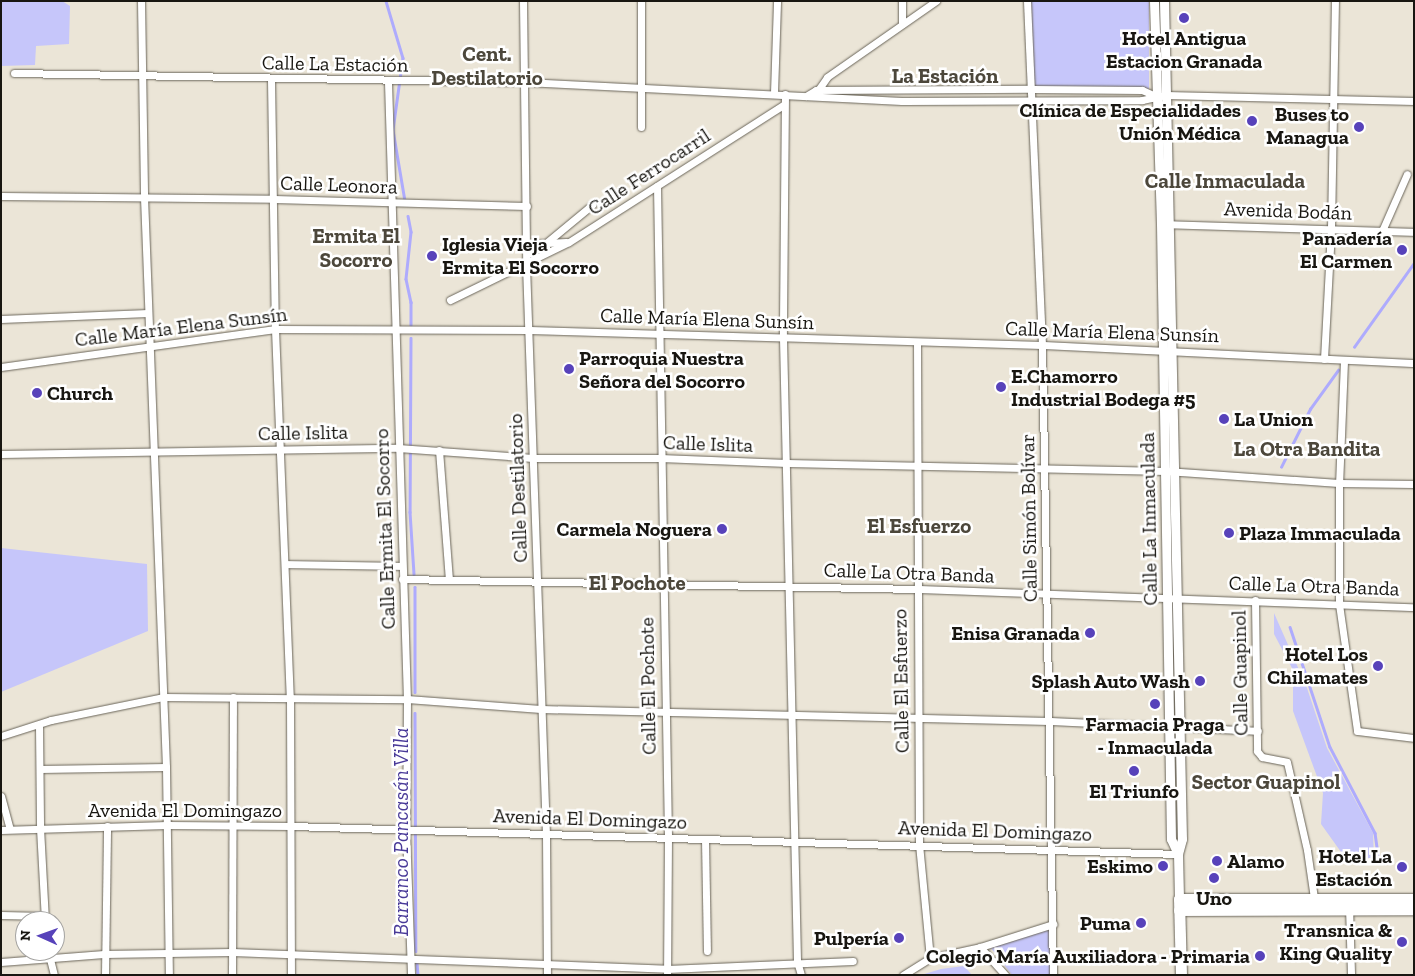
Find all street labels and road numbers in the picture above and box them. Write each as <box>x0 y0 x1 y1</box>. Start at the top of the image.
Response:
street label: Calle La Estación <box>262 51 408 77</box>
street label: Calle Ferrocarril <box>583 124 715 220</box>
street label: Calle Leonora <box>280 171 398 199</box>
street label: Avenida Bodán <box>1224 197 1352 225</box>
street label: Calle María Elena Sunsín <box>73 302 289 352</box>
street label: Calle María Elena Sunsín <box>600 303 814 335</box>
street label: Calle María Elena Sunsín <box>1005 316 1219 348</box>
street label: Calle Destilatorio <box>503 413 533 563</box>
street label: Calle Islita <box>258 420 348 446</box>
street label: Calle Ermita El Socorro <box>370 428 400 630</box>
street label: Calle Islita <box>662 430 754 458</box>
street label: Calle La Inmaculada <box>1135 432 1163 606</box>
street label: Calle Simón Bolívar <box>1016 434 1042 602</box>
street label: Calle La Otra Banda <box>823 558 995 588</box>
street label: Calle La Otra Banda <box>1228 571 1400 601</box>
street label: Calle El Esfuerzo <box>888 609 914 753</box>
street label: Calle Guapinol <box>1227 610 1253 736</box>
street label: Calle El Pochote <box>635 617 661 755</box>
street label: Avenida El Domingazo <box>88 798 282 822</box>
street label: Avenida El Domingazo <box>493 804 687 834</box>
street label: Avenida El Domingazo <box>898 816 1092 846</box>

